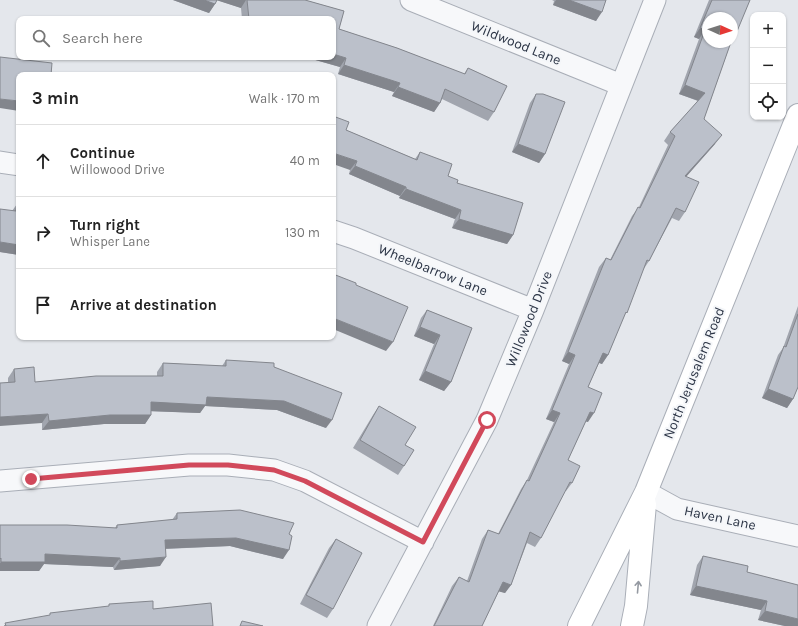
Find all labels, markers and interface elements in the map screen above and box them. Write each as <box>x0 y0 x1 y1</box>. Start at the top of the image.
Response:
north arrow <box>702 12 738 48</box>
map controls <box>750 12 786 120</box>
button: + <box>750 12 786 48</box>
search box <box>16 16 336 60</box>
street label: Wildwood Lane <box>468 17 564 69</box>
icon: search <box>30 27 52 49</box>
text: Search here <box>62 29 143 47</box>
button: − <box>750 48 786 84</box>
button: locate <box>750 84 786 120</box>
text: 3 min <box>32 88 79 108</box>
text: Walk · 170 m <box>249 91 320 106</box>
text: Continue <box>70 144 135 162</box>
icon: ahead <box>32 150 54 172</box>
text: 40 m <box>290 153 320 168</box>
text: Willowood Drive <box>70 162 165 177</box>
text: Turn right <box>70 216 140 234</box>
icon: right <box>32 222 54 244</box>
text: 130 m <box>285 225 320 240</box>
text: Whisper Lane <box>70 234 150 249</box>
street label: Wheelbarrow Lane <box>376 240 490 300</box>
street label: Willowood Drive <box>502 269 556 369</box>
icon: arrive <box>32 294 54 316</box>
text: Arrive at destination <box>70 296 217 314</box>
street label: North Jerusalem Road <box>660 305 728 441</box>
route start <box>478 411 496 429</box>
route end <box>22 470 40 488</box>
street label: Haven Lane <box>683 502 757 534</box>
one-way arrow <box>634 581 642 594</box>

